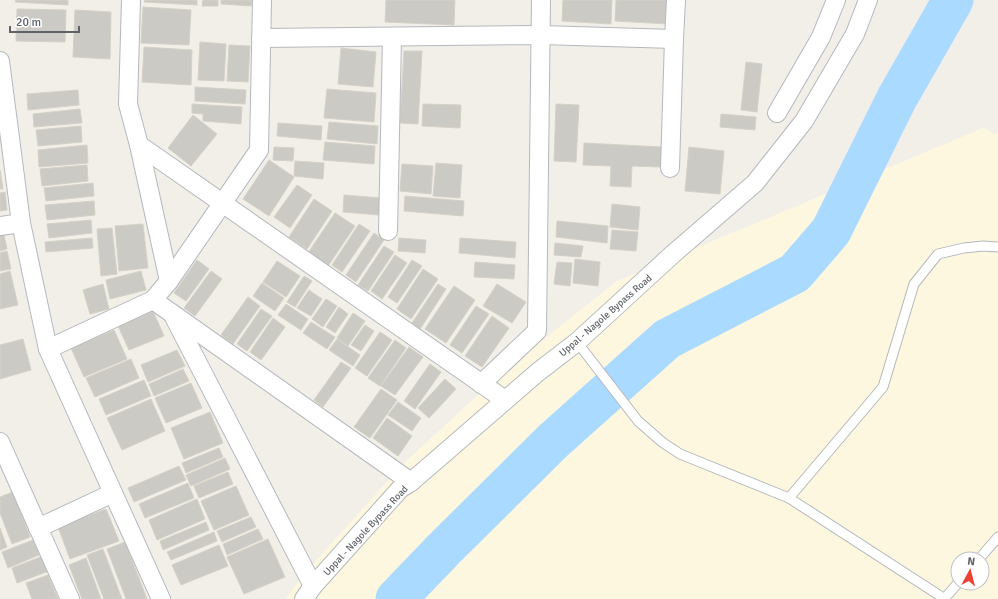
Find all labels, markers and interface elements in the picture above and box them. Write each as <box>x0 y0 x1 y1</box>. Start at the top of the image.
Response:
scale bar <box>10 8 79 34</box>
text: 20 m <box>16 15 41 30</box>
street label: Uppal - Nagole Bypass Road <box>557 272 654 359</box>
street label: Uppal - Nagole Bypass Road <box>321 483 411 578</box>
north arrow <box>950 551 990 591</box>
text: N <box>967 555 976 568</box>

